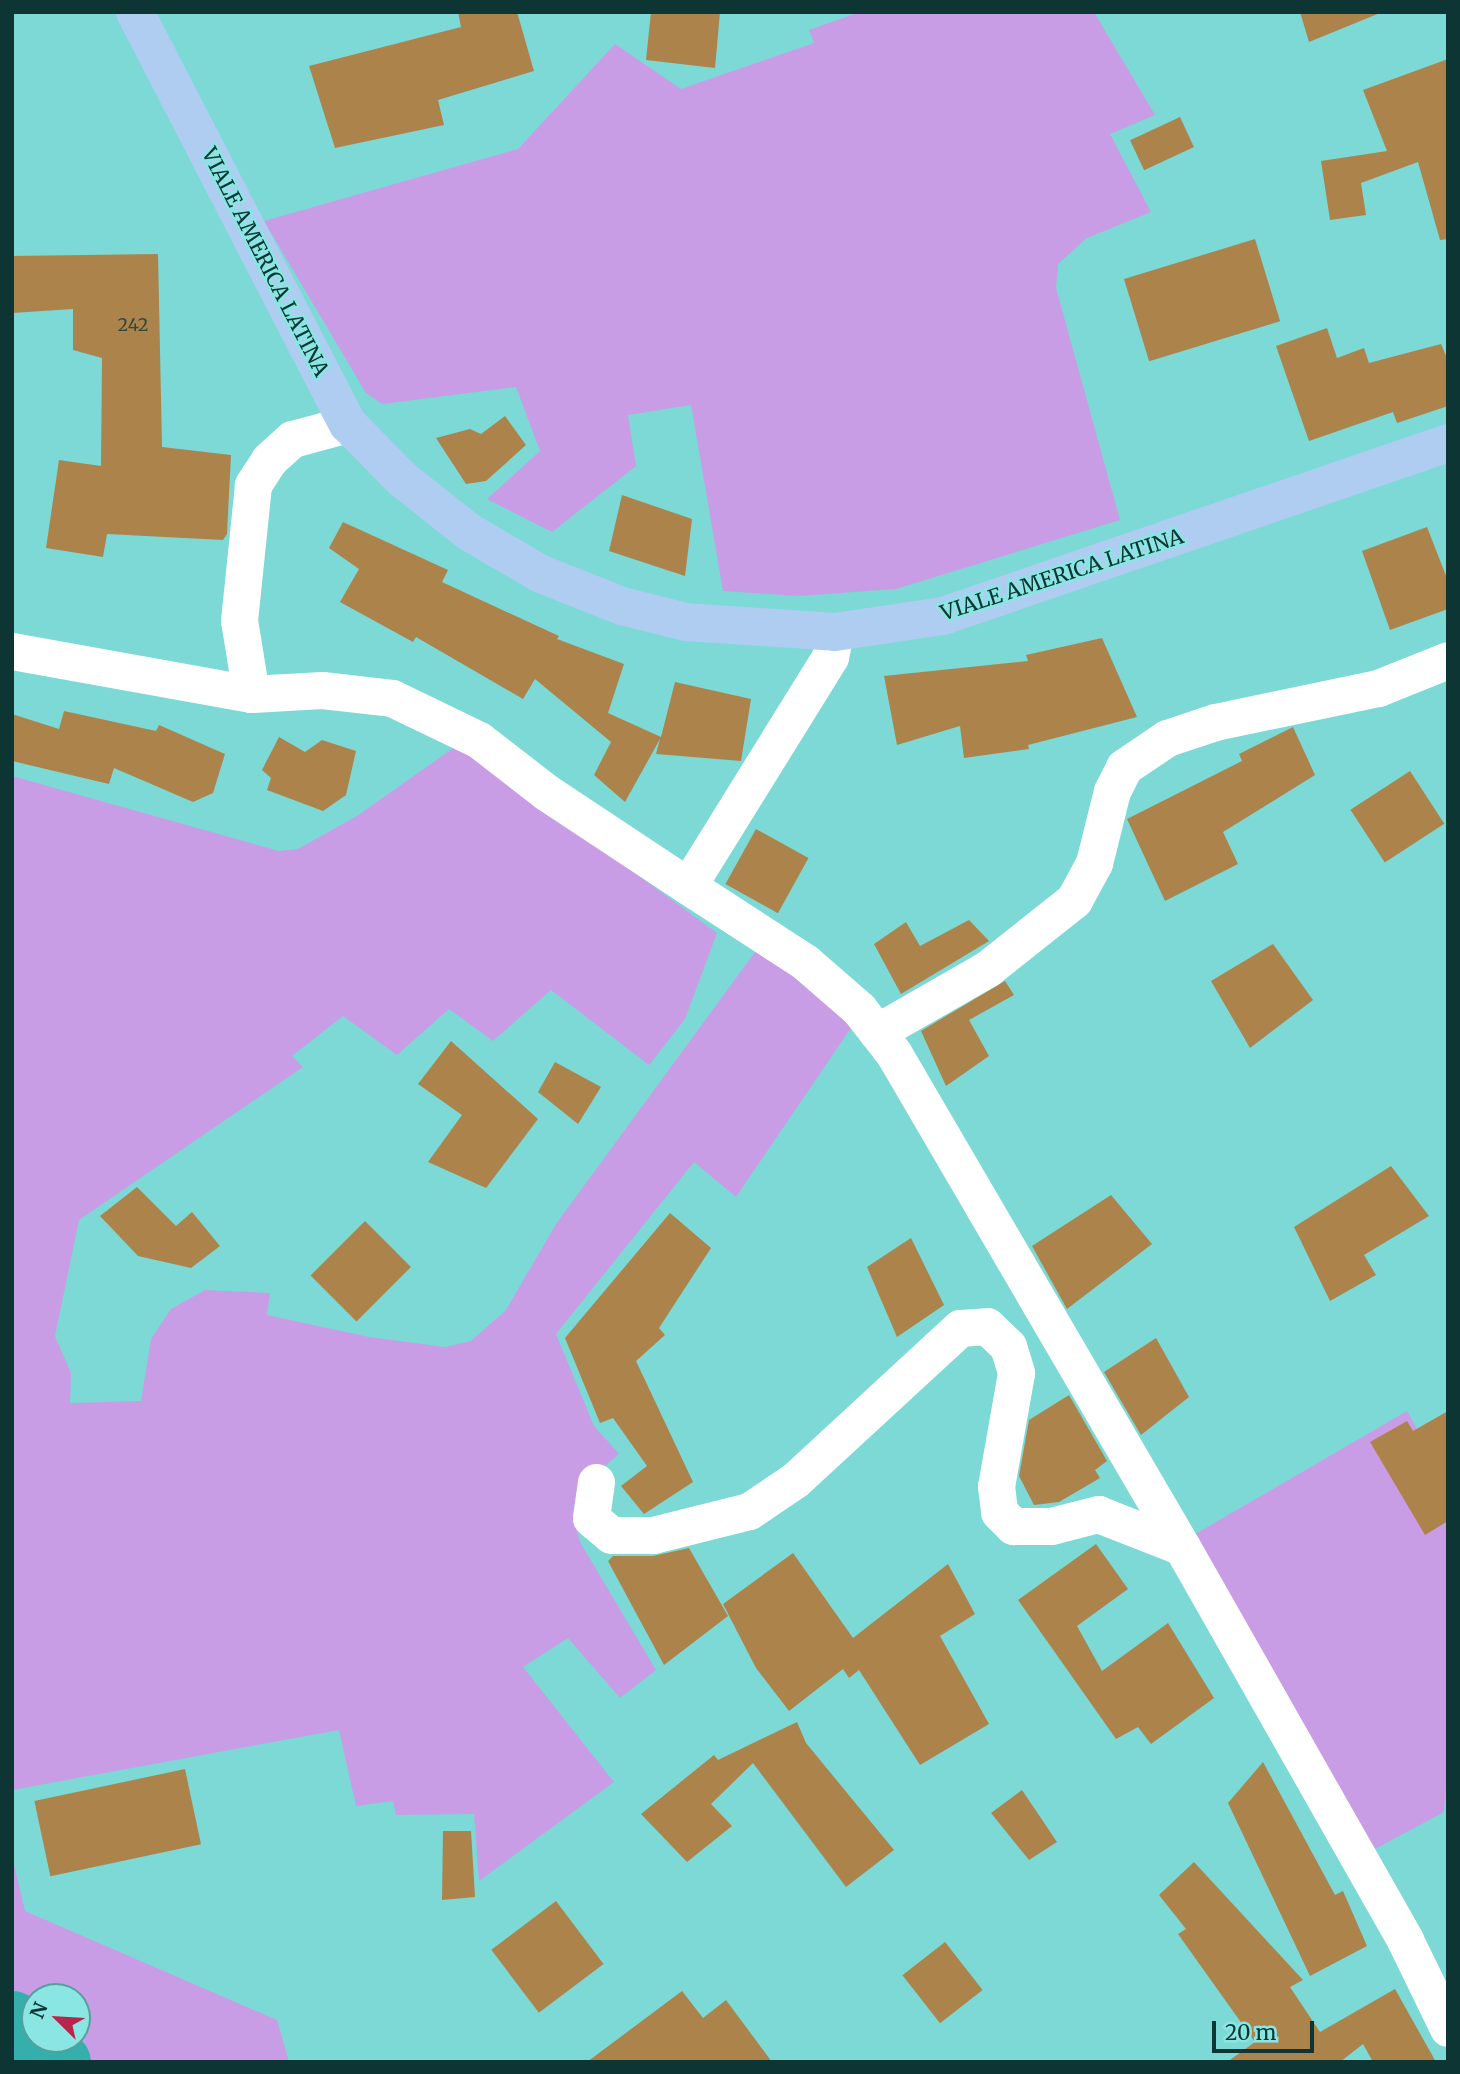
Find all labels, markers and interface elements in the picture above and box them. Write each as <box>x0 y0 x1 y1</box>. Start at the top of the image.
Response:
street label: VIALE AMERICA LATINA <box>196 143 334 381</box>
house number: 242 <box>117 314 149 336</box>
street label: VIALE AMERICA LATINA <box>938 524 1186 626</box>
north arrow <box>21 1983 91 2053</box>
text: N <box>25 1999 53 2022</box>
scale bar <box>1215 2008 1316 2052</box>
text: 20 m <box>1225 2019 1276 2046</box>

